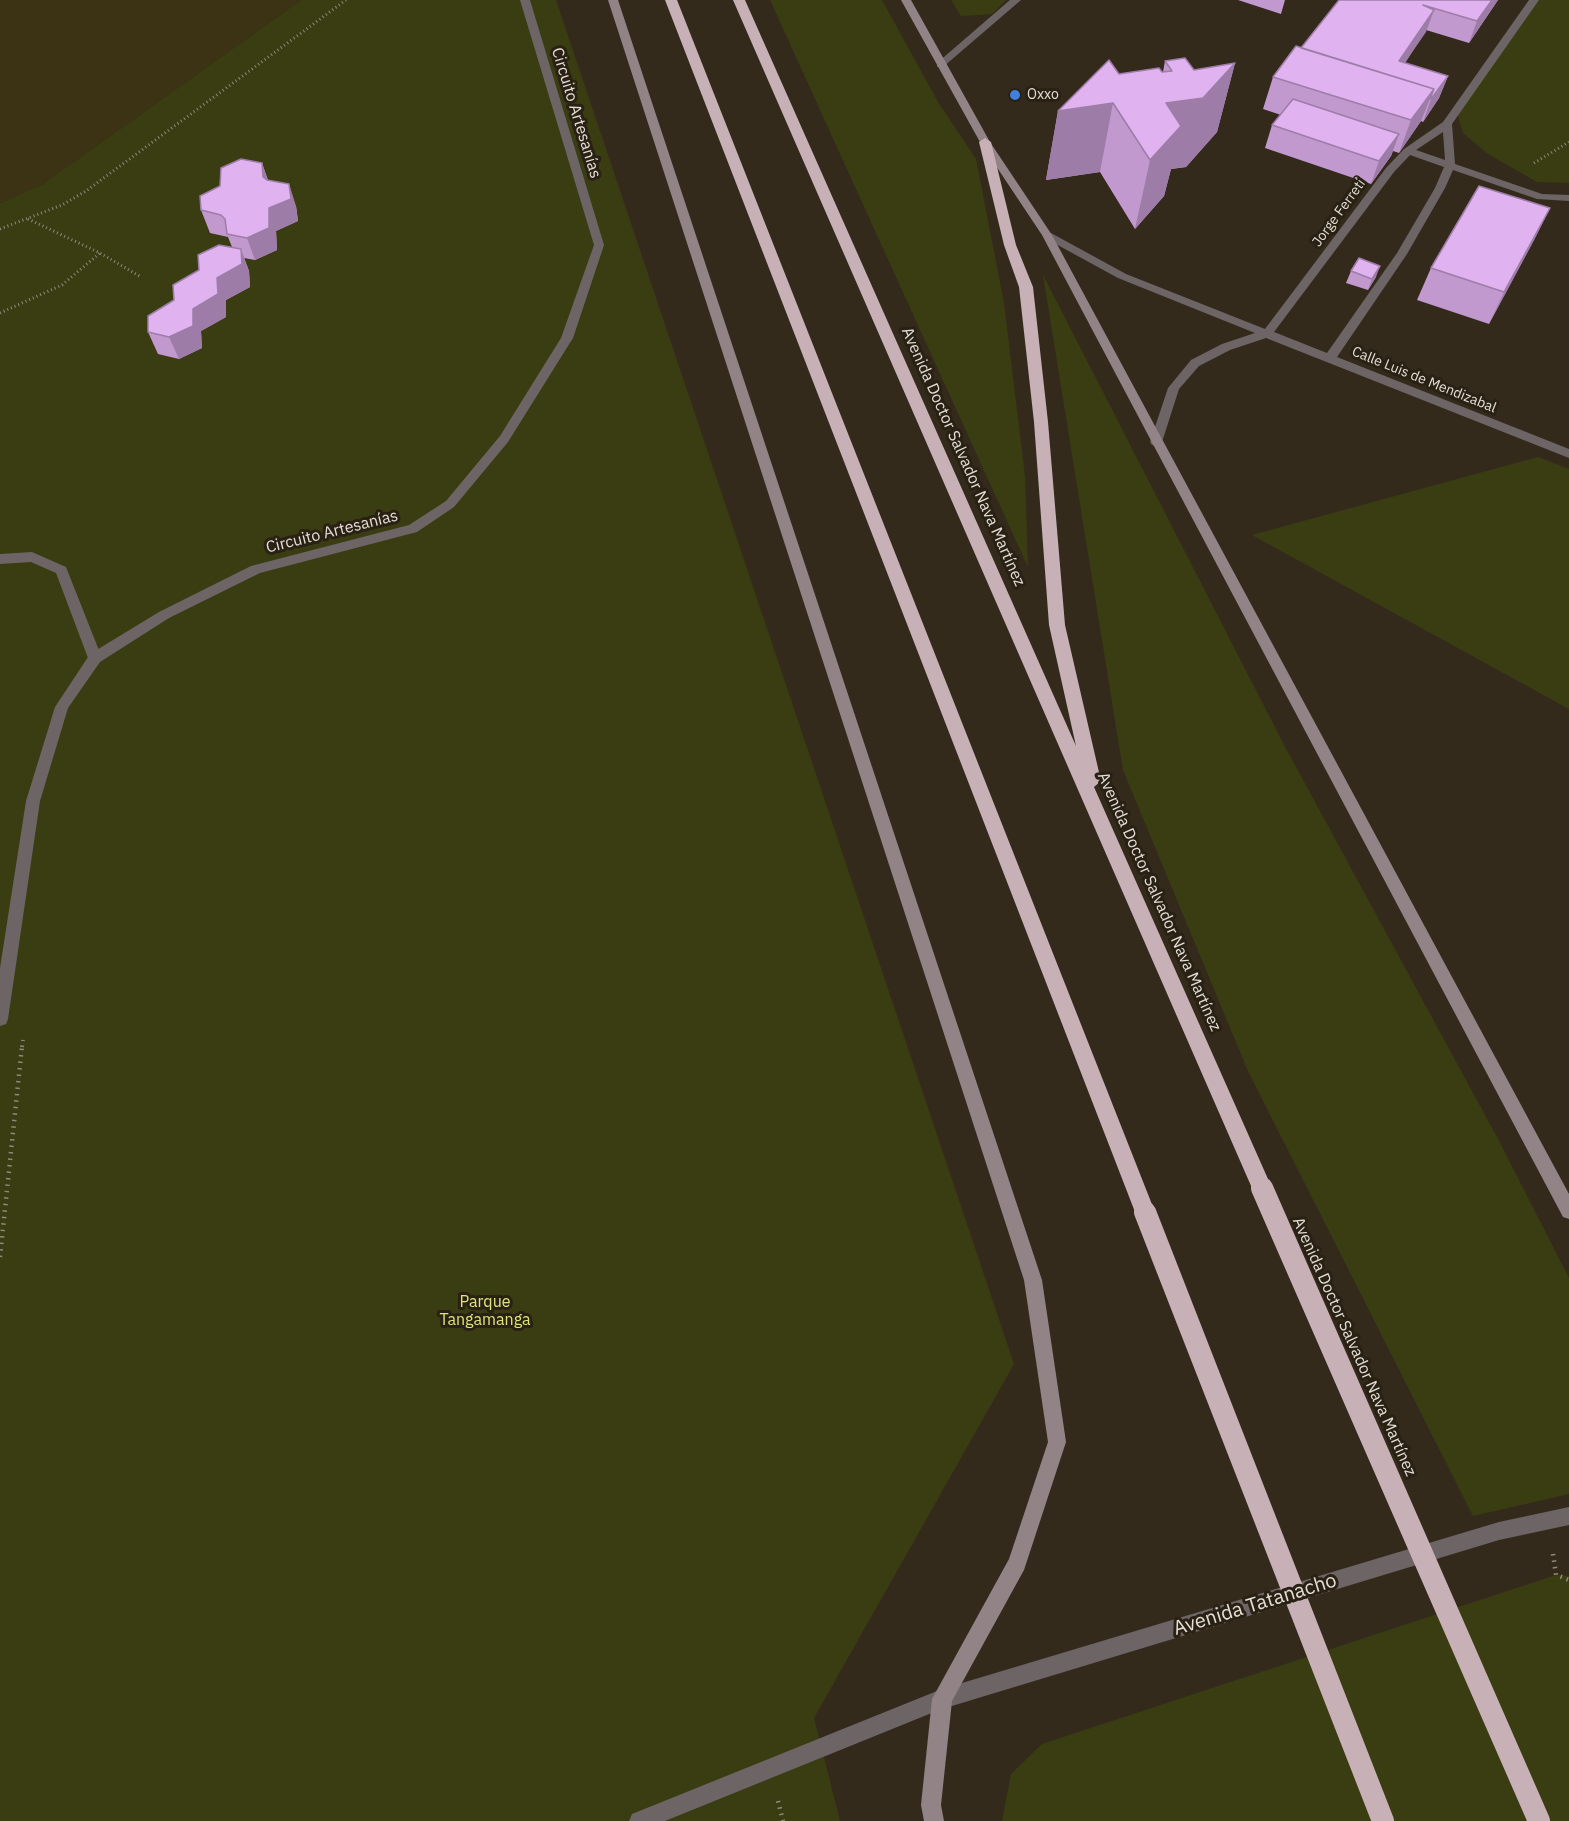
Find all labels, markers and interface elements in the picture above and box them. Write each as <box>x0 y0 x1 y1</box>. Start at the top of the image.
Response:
street label: Circuito Artesanías <box>547 45 605 181</box>
place label: Oxxo <box>1027 87 1059 103</box>
marker: Oxxo <box>1008 88 1022 102</box>
street label: Jorge Ferreti <box>1309 176 1369 250</box>
street label: Avenida Doctor Salvador Nava Martínez <box>897 325 1029 589</box>
street label: Calle Luis de Mendizabal <box>1349 343 1499 417</box>
street label: Circuito Artesanías <box>264 506 400 558</box>
street label: Avenida Doctor Salvador Nava Martínez <box>1093 770 1225 1034</box>
street label: Avenida Doctor Salvador Nava Martínez <box>1288 1215 1420 1479</box>
park label: Parque Tangamanga <box>439 1292 531 1330</box>
street label: Avenida Tatanacho <box>1170 1569 1340 1641</box>

